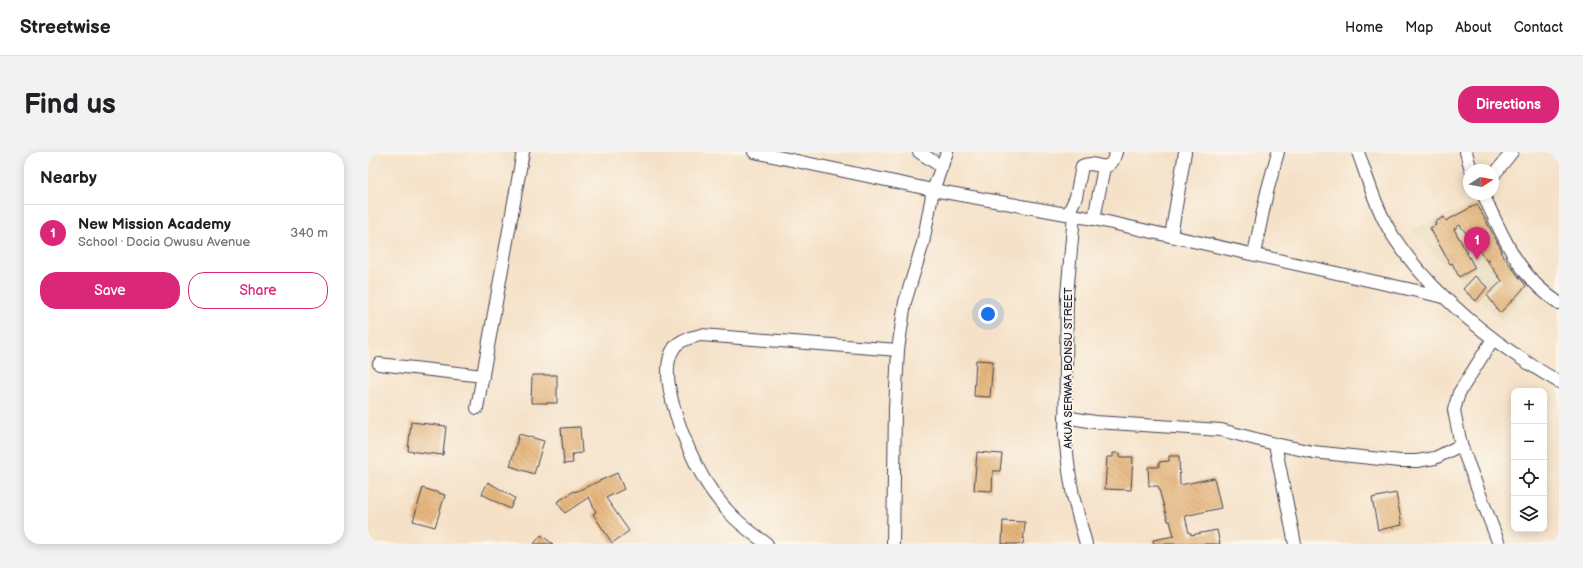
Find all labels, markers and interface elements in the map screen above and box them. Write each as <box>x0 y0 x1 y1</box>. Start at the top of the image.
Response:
text: Streetwise <box>20 16 111 39</box>
text: Home <box>1345 19 1383 36</box>
text: Map <box>1405 19 1433 36</box>
text: About <box>1455 19 1492 36</box>
text: Contact <box>1514 19 1563 36</box>
button: Directions <box>1458 86 1559 123</box>
text: Find us <box>24 88 116 121</box>
north arrow <box>1463 164 1499 200</box>
text: Nearby <box>40 168 97 188</box>
text: New Mission Academy <box>78 215 231 234</box>
text: 1 <box>50 225 56 241</box>
text: 340 m <box>290 225 328 241</box>
pin: 1 <box>1464 227 1490 260</box>
text: School · Docia Owusu Avenue <box>78 234 250 250</box>
button: Save <box>40 272 180 309</box>
button: Share <box>188 272 328 309</box>
street label: AKUA SERWAA BONSU STREET <box>1062 287 1075 449</box>
your location <box>978 304 998 324</box>
map controls <box>1511 388 1547 532</box>
button: + <box>1511 388 1547 424</box>
button: − <box>1511 424 1547 460</box>
button: locate <box>1511 460 1547 496</box>
button: layers <box>1511 496 1547 532</box>

